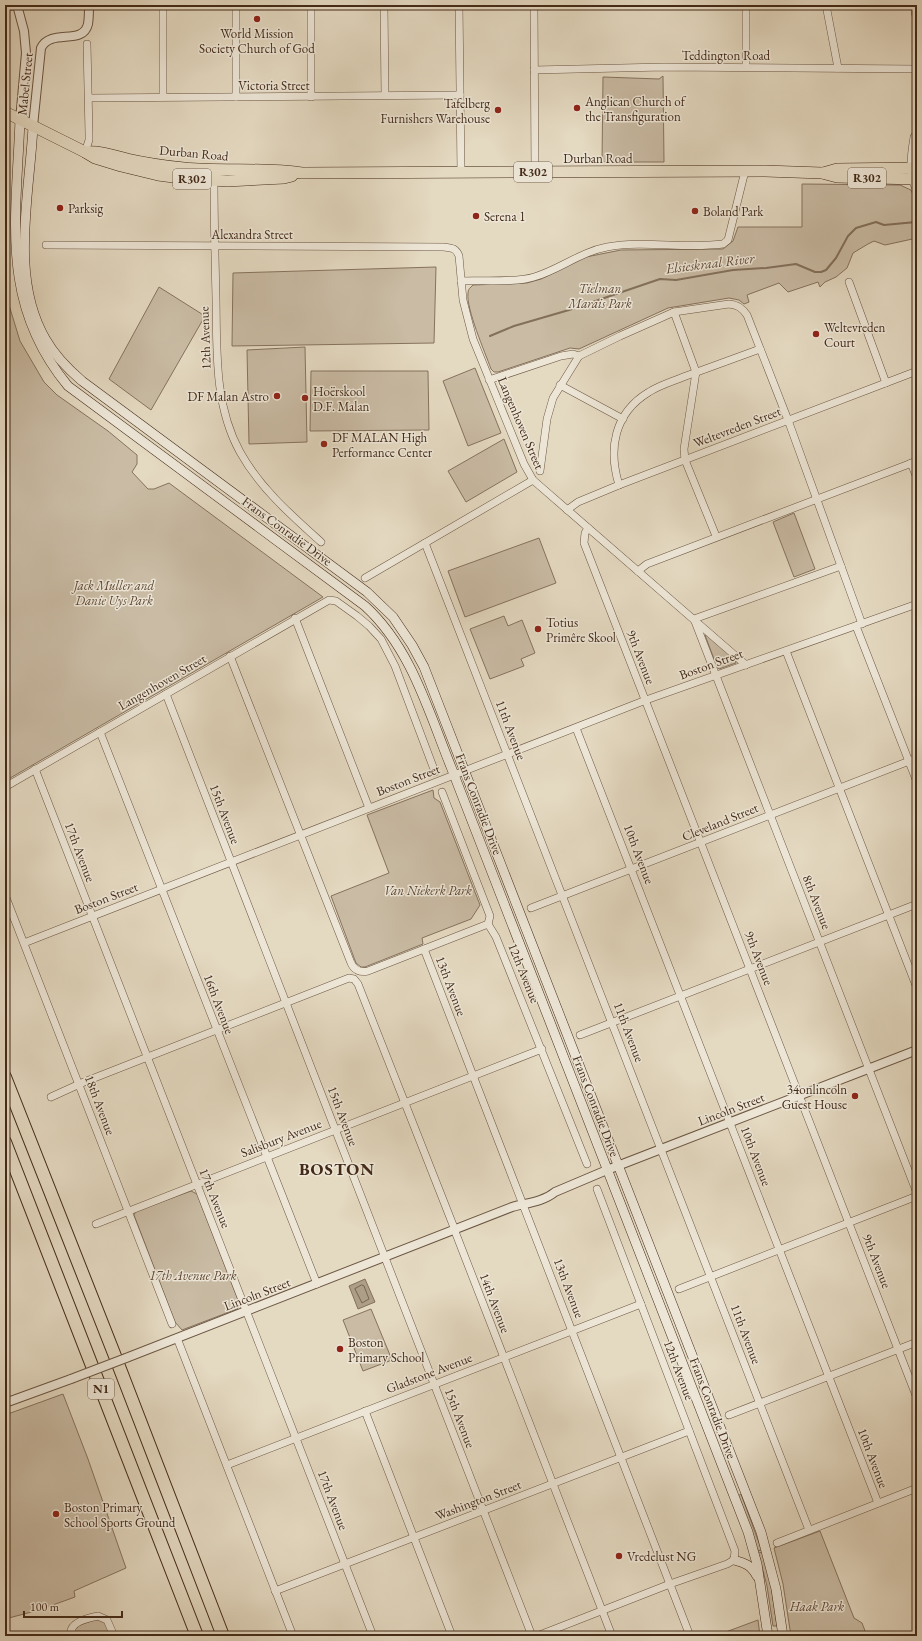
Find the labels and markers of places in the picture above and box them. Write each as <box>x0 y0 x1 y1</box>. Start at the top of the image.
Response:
marker: World Mission Society Church of God <box>252 14 262 24</box>
place label: World Mission Society Church of God <box>199 25 315 57</box>
place label: Anglican Church of the Transfiguration <box>584 93 687 125</box>
place label: Tafelberg Furnishers Warehouse <box>381 95 490 127</box>
marker: Anglican Church of the Transfiguration <box>572 103 582 113</box>
marker: Tafelberg Furnishers Warehouse <box>493 105 503 115</box>
place label: Parksig <box>68 200 104 217</box>
marker: Parksig <box>55 203 65 213</box>
place label: Boland Park <box>703 203 764 220</box>
marker: Boland Park <box>690 206 700 216</box>
place label: Serena 1 <box>484 208 525 225</box>
marker: Serena 1 <box>471 211 481 221</box>
place label: Weltevreden Court <box>824 319 886 351</box>
marker: Weltevreden Court <box>811 329 821 339</box>
place label: Hoërskool D.F. Malan <box>313 383 370 415</box>
place label: DF Malan Astro <box>187 388 269 405</box>
marker: DF Malan Astro <box>272 391 282 401</box>
marker: Hoërskool D.F. Malan <box>300 393 310 403</box>
place label: DF MALAN High Performance Center <box>332 429 433 461</box>
marker: DF MALAN High Performance Center <box>319 439 329 449</box>
place label: Totius Primêre Skool <box>546 614 616 646</box>
marker: Totius Primêre Skool <box>533 624 543 634</box>
place label: 34onlincoln Guest House <box>782 1081 847 1113</box>
marker: 34onlincoln Guest House <box>850 1091 860 1101</box>
place label: Boston Primary School <box>348 1334 424 1366</box>
marker: Boston Primary School <box>335 1344 345 1354</box>
place label: Boston Primary School Sports Ground <box>64 1499 176 1531</box>
marker: Boston Primary School Sports Ground <box>51 1509 61 1519</box>
place label: Vredelust NG <box>627 1548 697 1565</box>
marker: Vredelust NG <box>614 1551 624 1561</box>

